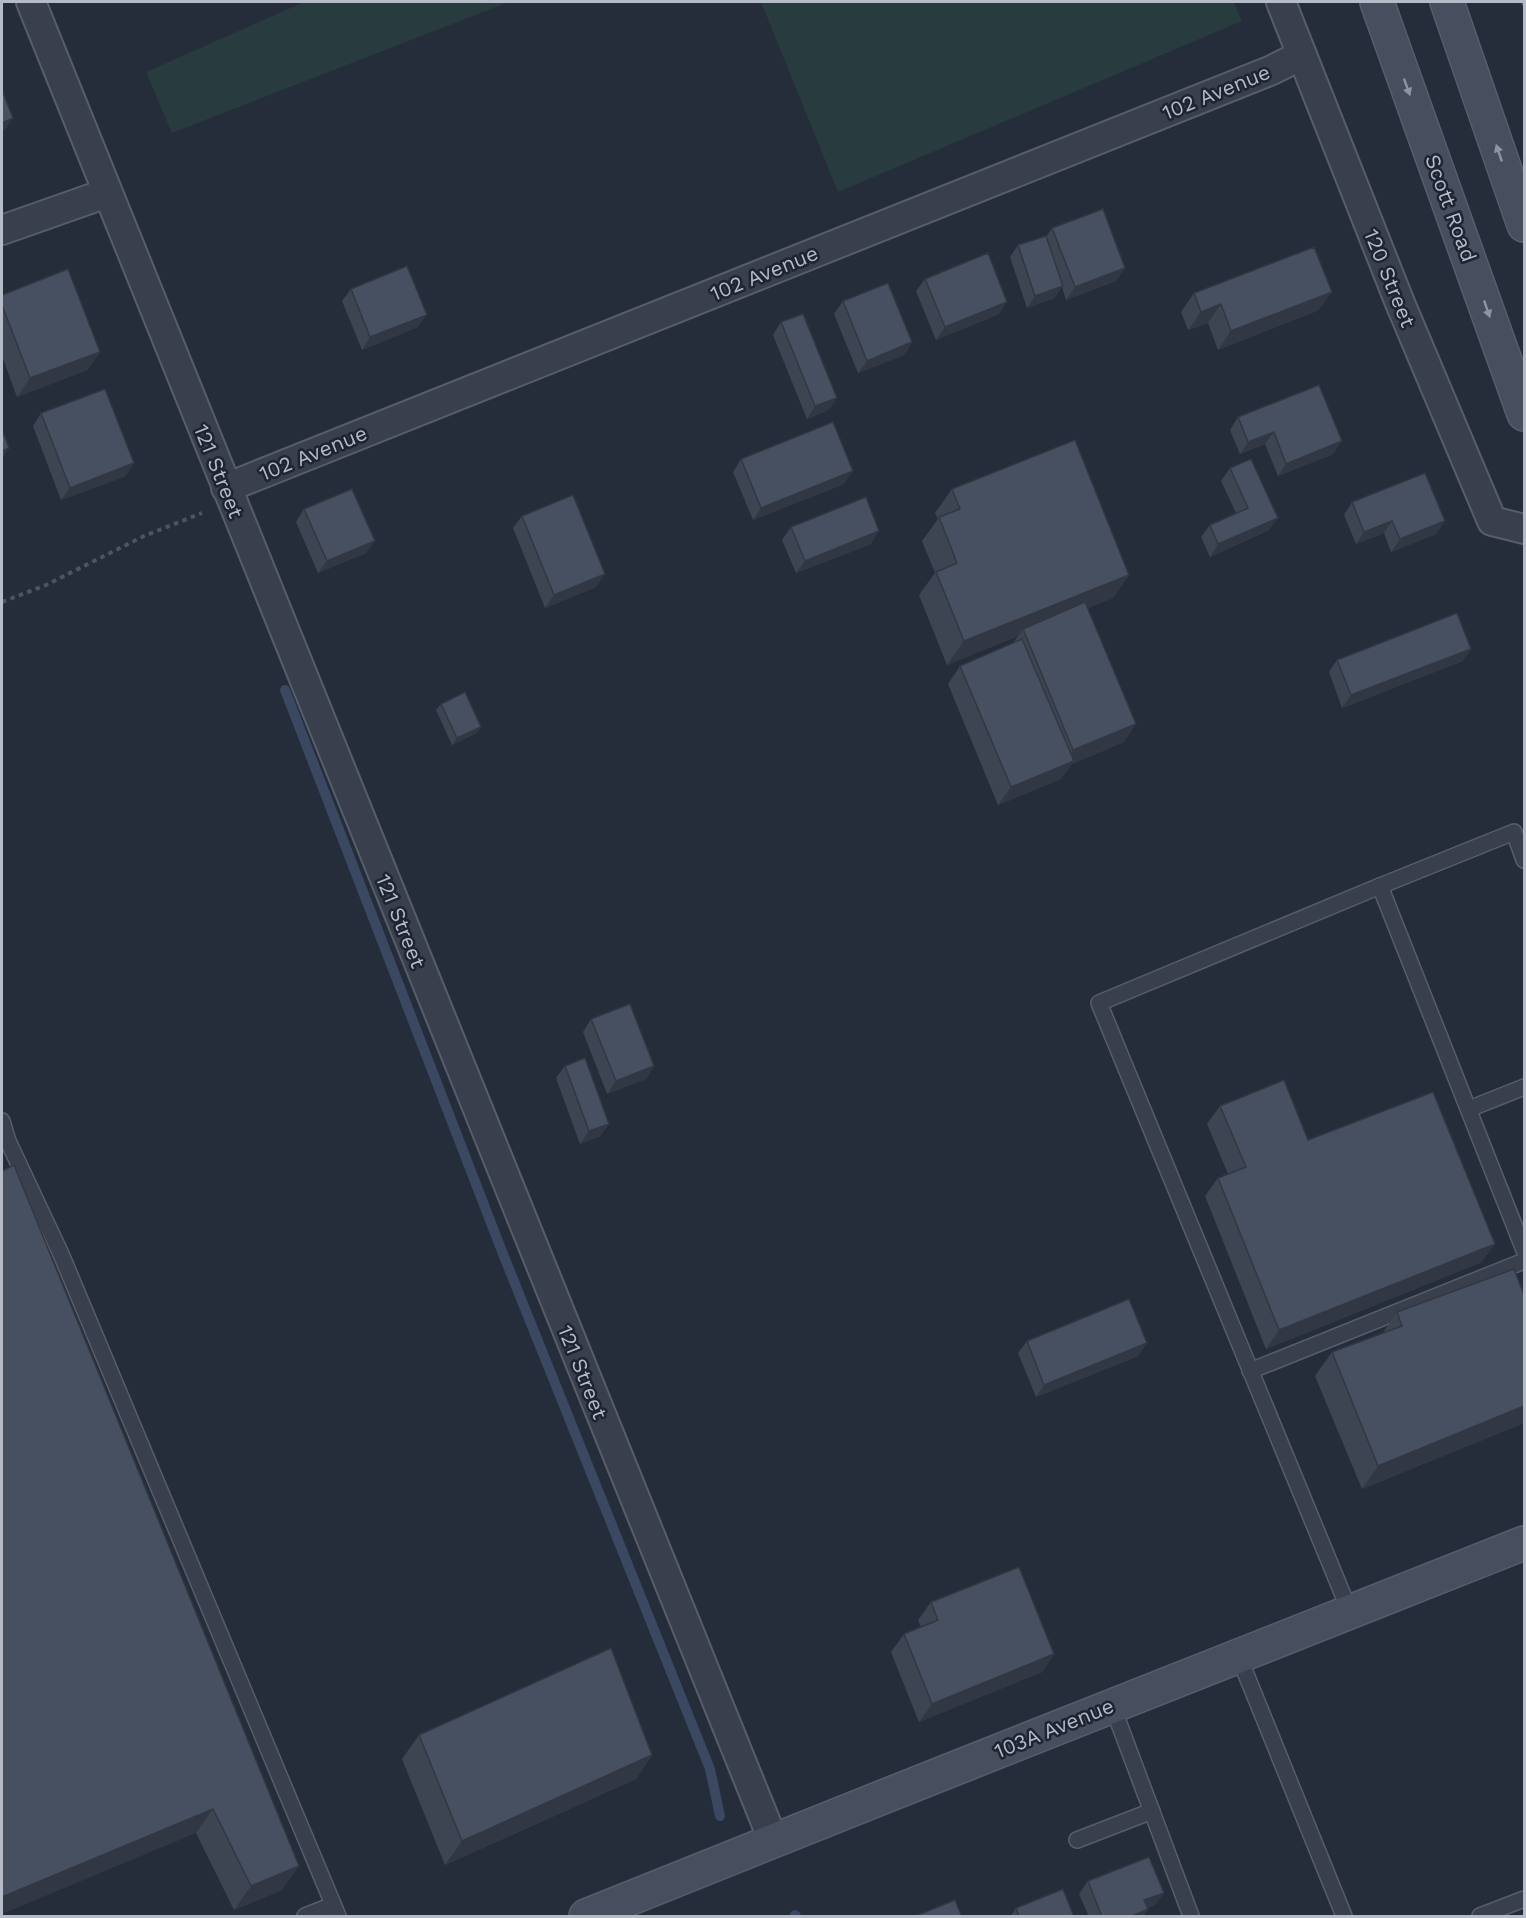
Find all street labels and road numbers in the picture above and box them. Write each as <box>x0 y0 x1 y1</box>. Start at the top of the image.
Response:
street label: 102 Avenue <box>1158 59 1274 125</box>
street label: Scott Road <box>1420 151 1482 265</box>
street label: 120 Street <box>1359 225 1421 331</box>
street label: 102 Avenue <box>706 240 822 306</box>
street label: 121 Street <box>189 420 249 522</box>
street label: 102 Avenue <box>255 420 371 486</box>
street label: 121 Street <box>371 870 431 972</box>
street label: 121 Street <box>553 1321 613 1423</box>
street label: 103A Avenue <box>991 1693 1117 1763</box>

